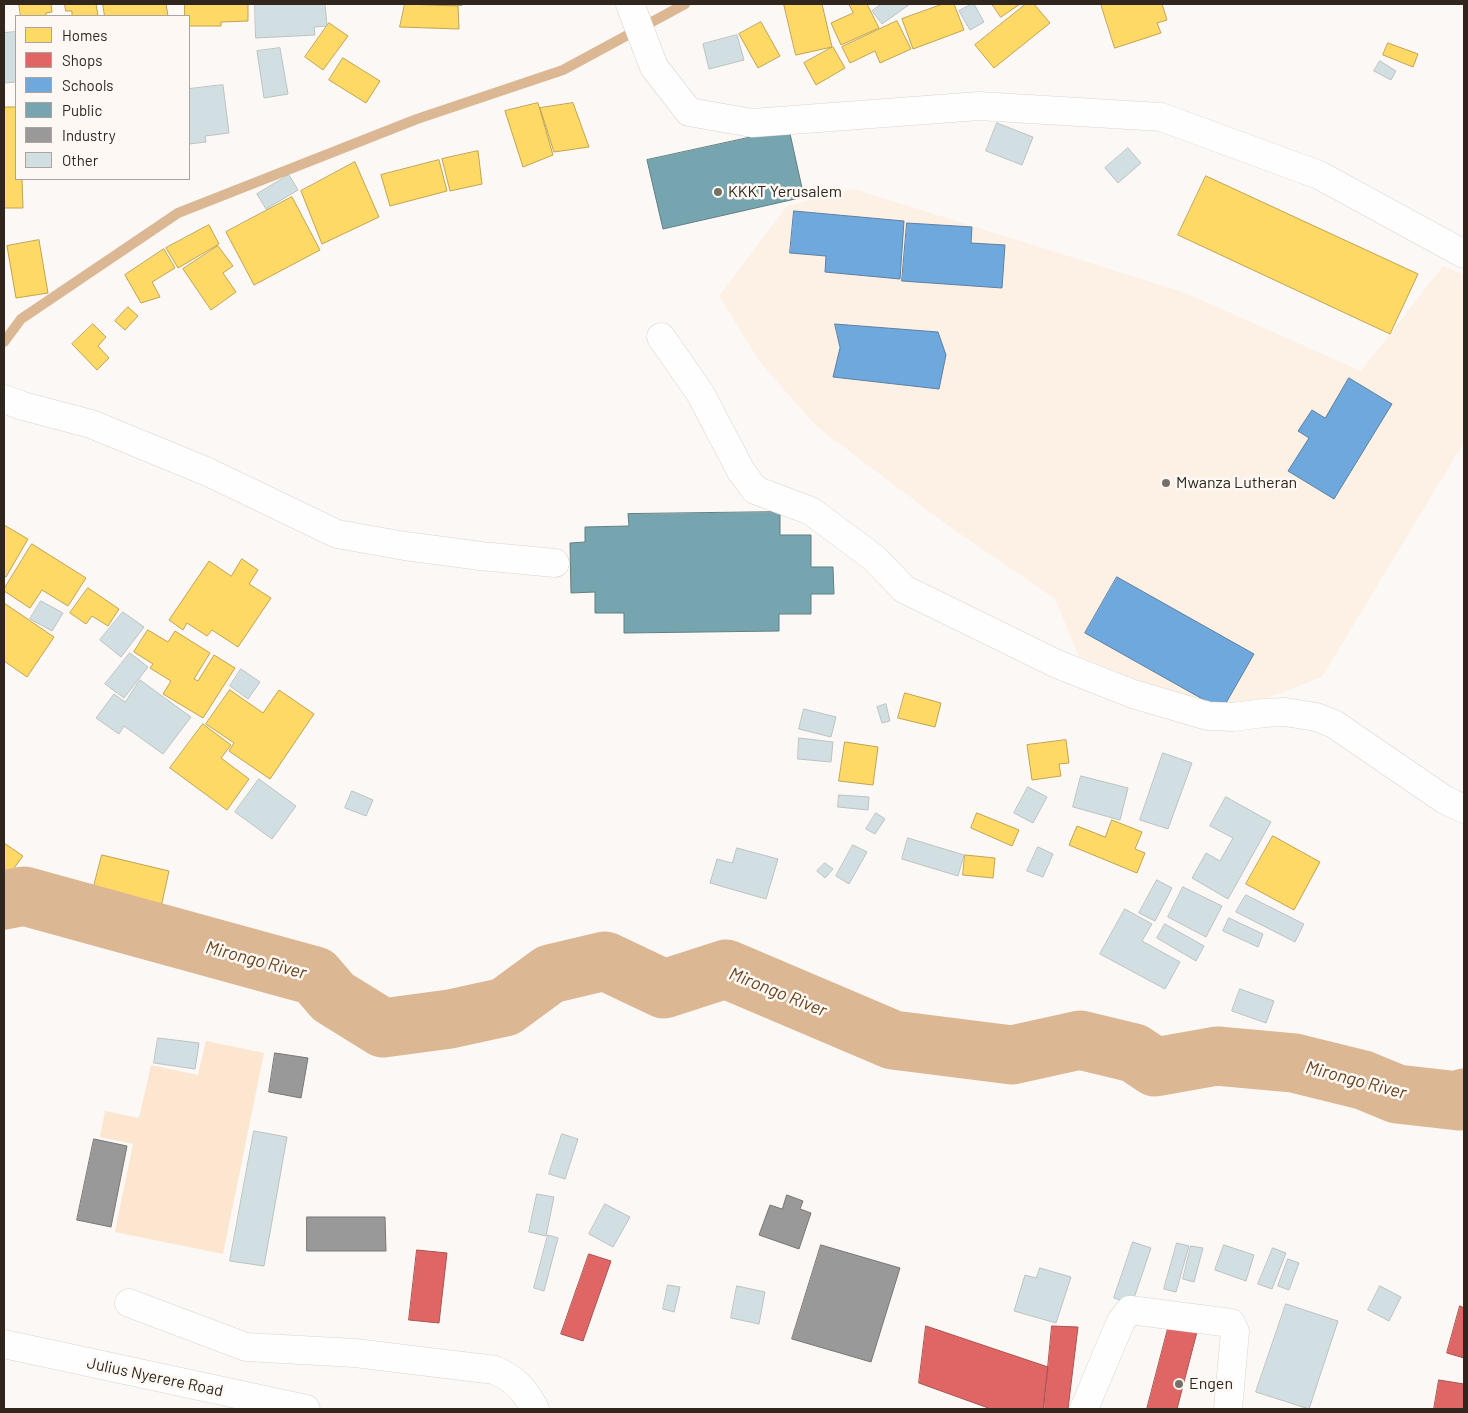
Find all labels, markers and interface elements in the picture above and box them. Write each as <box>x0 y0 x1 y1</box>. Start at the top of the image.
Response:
legend <box>15 15 190 180</box>
text: Homes <box>62 26 107 44</box>
text: Shops <box>62 51 102 69</box>
text: Schools <box>62 76 114 94</box>
text: Public <box>62 101 102 119</box>
text: Industry <box>62 126 116 144</box>
text: Other <box>62 151 98 169</box>
place label: KKKT Yerusalem <box>728 182 842 202</box>
marker: KKKT Yerusalem <box>712 186 724 198</box>
place label: Mwanza Lutheran <box>1176 473 1297 493</box>
marker: Mwanza Lutheran <box>1160 477 1172 489</box>
water label: Mirongo River <box>203 936 309 984</box>
water label: Mirongo River <box>726 963 830 1021</box>
water label: Mirongo River <box>1303 1056 1409 1104</box>
street label: Julius Nyerere Road <box>85 1353 225 1401</box>
place label: Engen <box>1189 1374 1233 1394</box>
marker: Engen <box>1173 1378 1185 1390</box>

